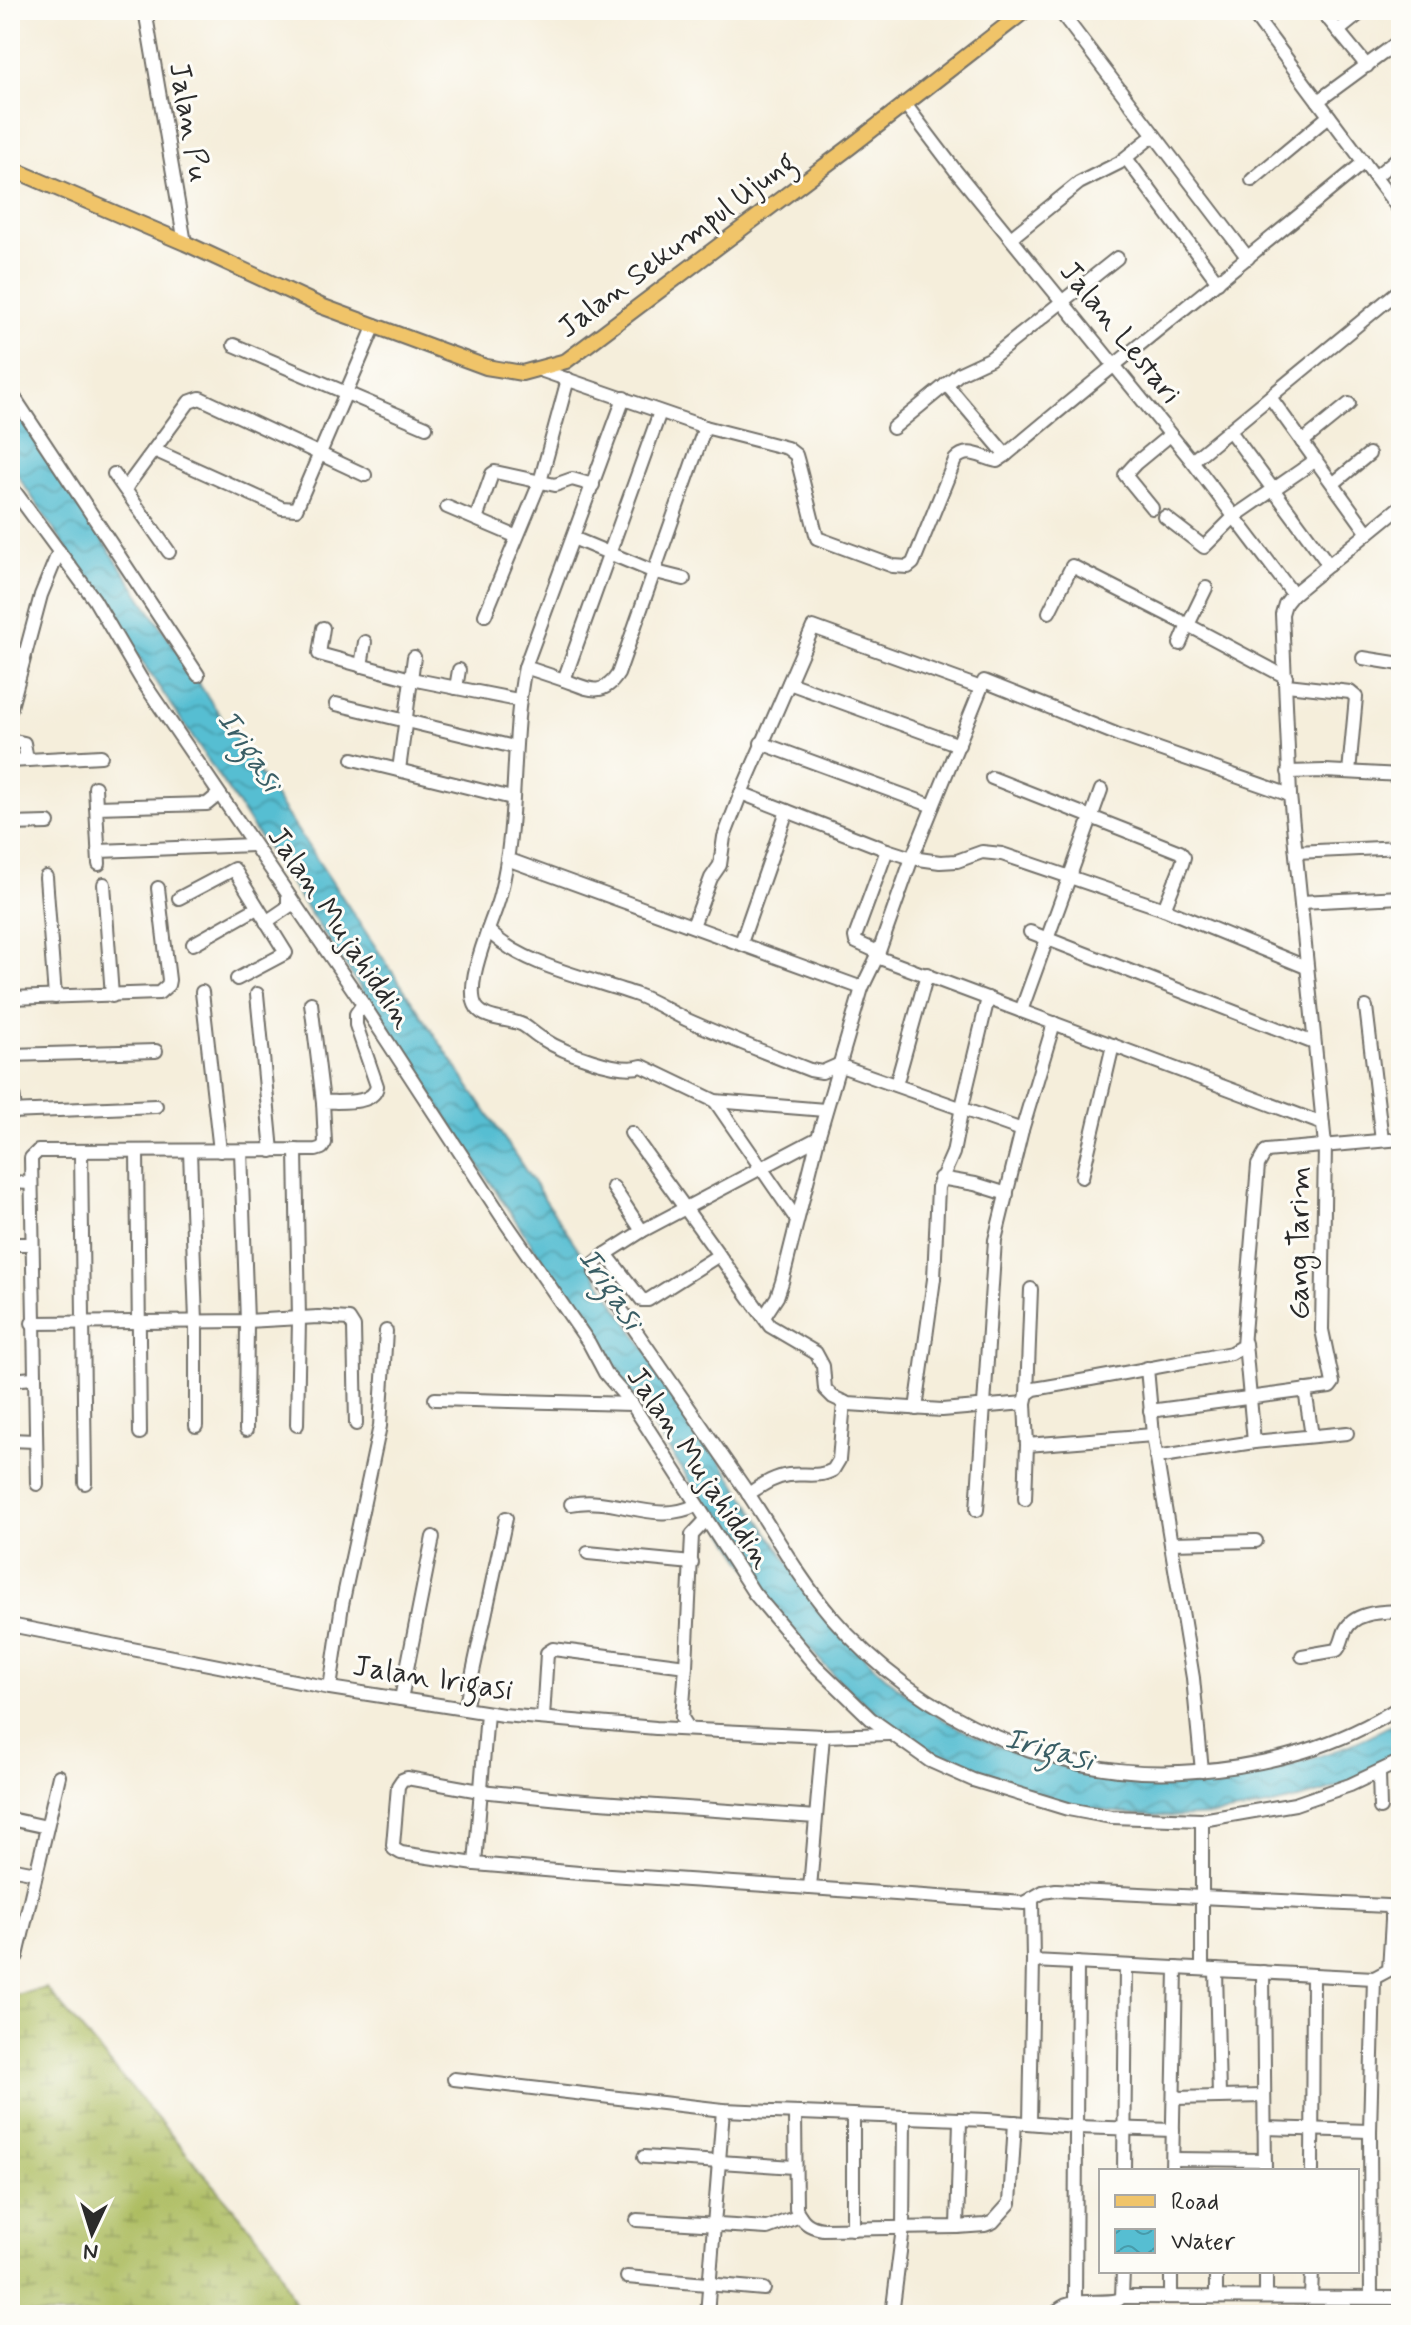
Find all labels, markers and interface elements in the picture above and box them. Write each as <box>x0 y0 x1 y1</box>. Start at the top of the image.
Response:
street label: Jalan Pu <box>159 59 218 185</box>
street label: Jalan Sekumpul Ujung <box>550 143 806 350</box>
street label: Jalan Lestari <box>1050 253 1190 413</box>
water label: Irigasi <box>203 702 294 805</box>
street label: Jalan Mujahiddin <box>258 819 422 1037</box>
street label: Gang Tarim <box>1280 1166 1321 1320</box>
water label: Irigasi <box>564 1240 655 1343</box>
street label: Jalan Mujahiddin <box>617 1359 781 1577</box>
street label: Jalan Irigasi <box>350 1647 515 1713</box>
water label: Irigasi <box>999 1718 1101 1787</box>
legend <box>1099 2169 1359 2273</box>
text: Road <box>1171 2187 1219 2218</box>
north arrow <box>52 2193 132 2273</box>
text: Water <box>1171 2227 1236 2258</box>
text: N <box>82 2236 99 2265</box>

